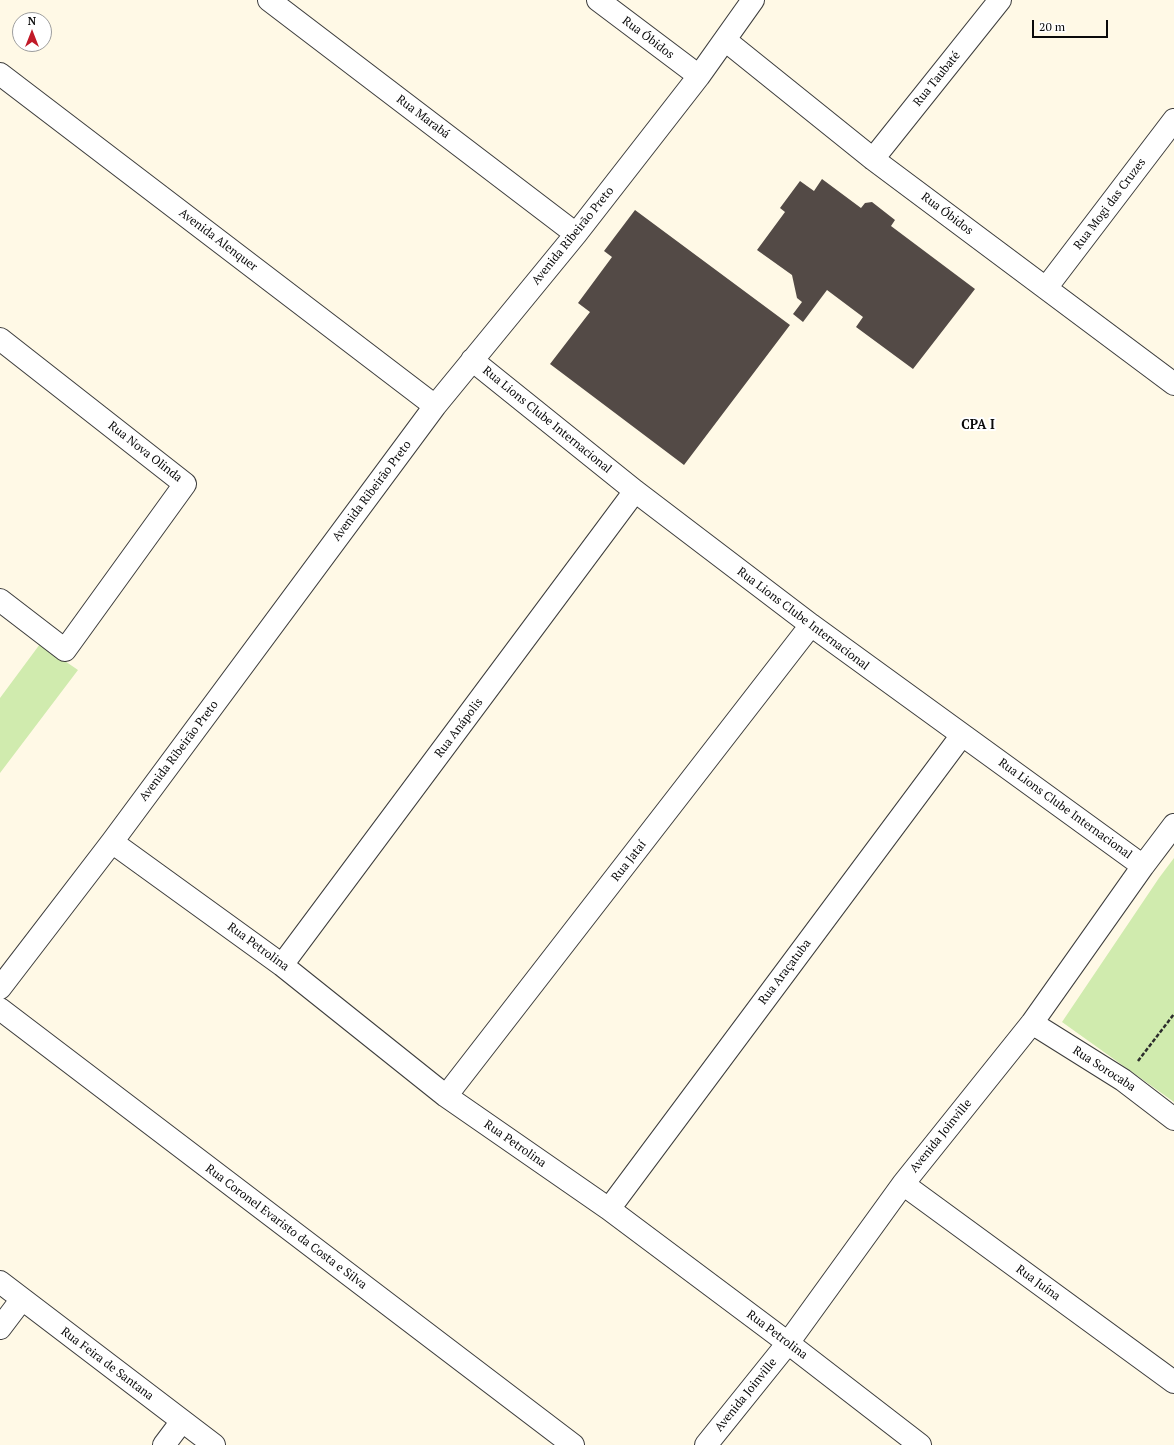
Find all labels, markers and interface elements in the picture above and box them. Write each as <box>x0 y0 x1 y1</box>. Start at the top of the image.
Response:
north arrow <box>12 12 52 52</box>
scale bar <box>1034 12 1110 38</box>
text: N <box>28 14 36 28</box>
street label: Rua Óbidos <box>619 14 677 62</box>
text: 20 m <box>1039 19 1065 34</box>
street label: Rua Taubaté <box>910 49 964 109</box>
street label: Rua Marabá <box>393 92 453 142</box>
street label: Rua Mogi das Cruzes <box>1071 156 1149 252</box>
street label: Avenida Ribeirão Preto <box>529 184 617 288</box>
street label: Rua Óbidos <box>918 190 976 238</box>
street label: Avenida Alenquer <box>176 206 260 274</box>
street label: Rua Lions Clube Internacional <box>480 364 614 476</box>
district label: CPA I <box>961 417 995 433</box>
street label: Rua Nova Olinda <box>105 419 185 485</box>
street label: Avenida Ribeirão Preto <box>329 438 415 544</box>
street label: Rua Lions Clube Internacional <box>734 565 872 673</box>
street label: Rua Anápolis <box>432 695 486 761</box>
street label: Avenida Ribeirão Preto <box>136 698 222 804</box>
street label: Rua Lions Clube Internacional <box>995 756 1135 862</box>
street label: Rua Jataí <box>609 838 649 884</box>
street label: Rua Petrolina <box>224 920 292 974</box>
street label: Rua Araçatuba <box>756 937 814 1007</box>
street label: Rua Sorocaba <box>1070 1043 1138 1095</box>
street label: Avenida Joinville <box>907 1096 975 1176</box>
street label: Rua Petrolina <box>481 1117 549 1171</box>
street label: Rua Coronel Evaristo da Costa e Silva <box>203 1162 369 1292</box>
street label: Rua Juína <box>1013 1262 1063 1304</box>
street label: Rua Petrolina <box>744 1307 810 1363</box>
street label: Rua Feira de Santana <box>58 1324 156 1404</box>
street label: Avenida Joinville <box>712 1355 780 1435</box>

